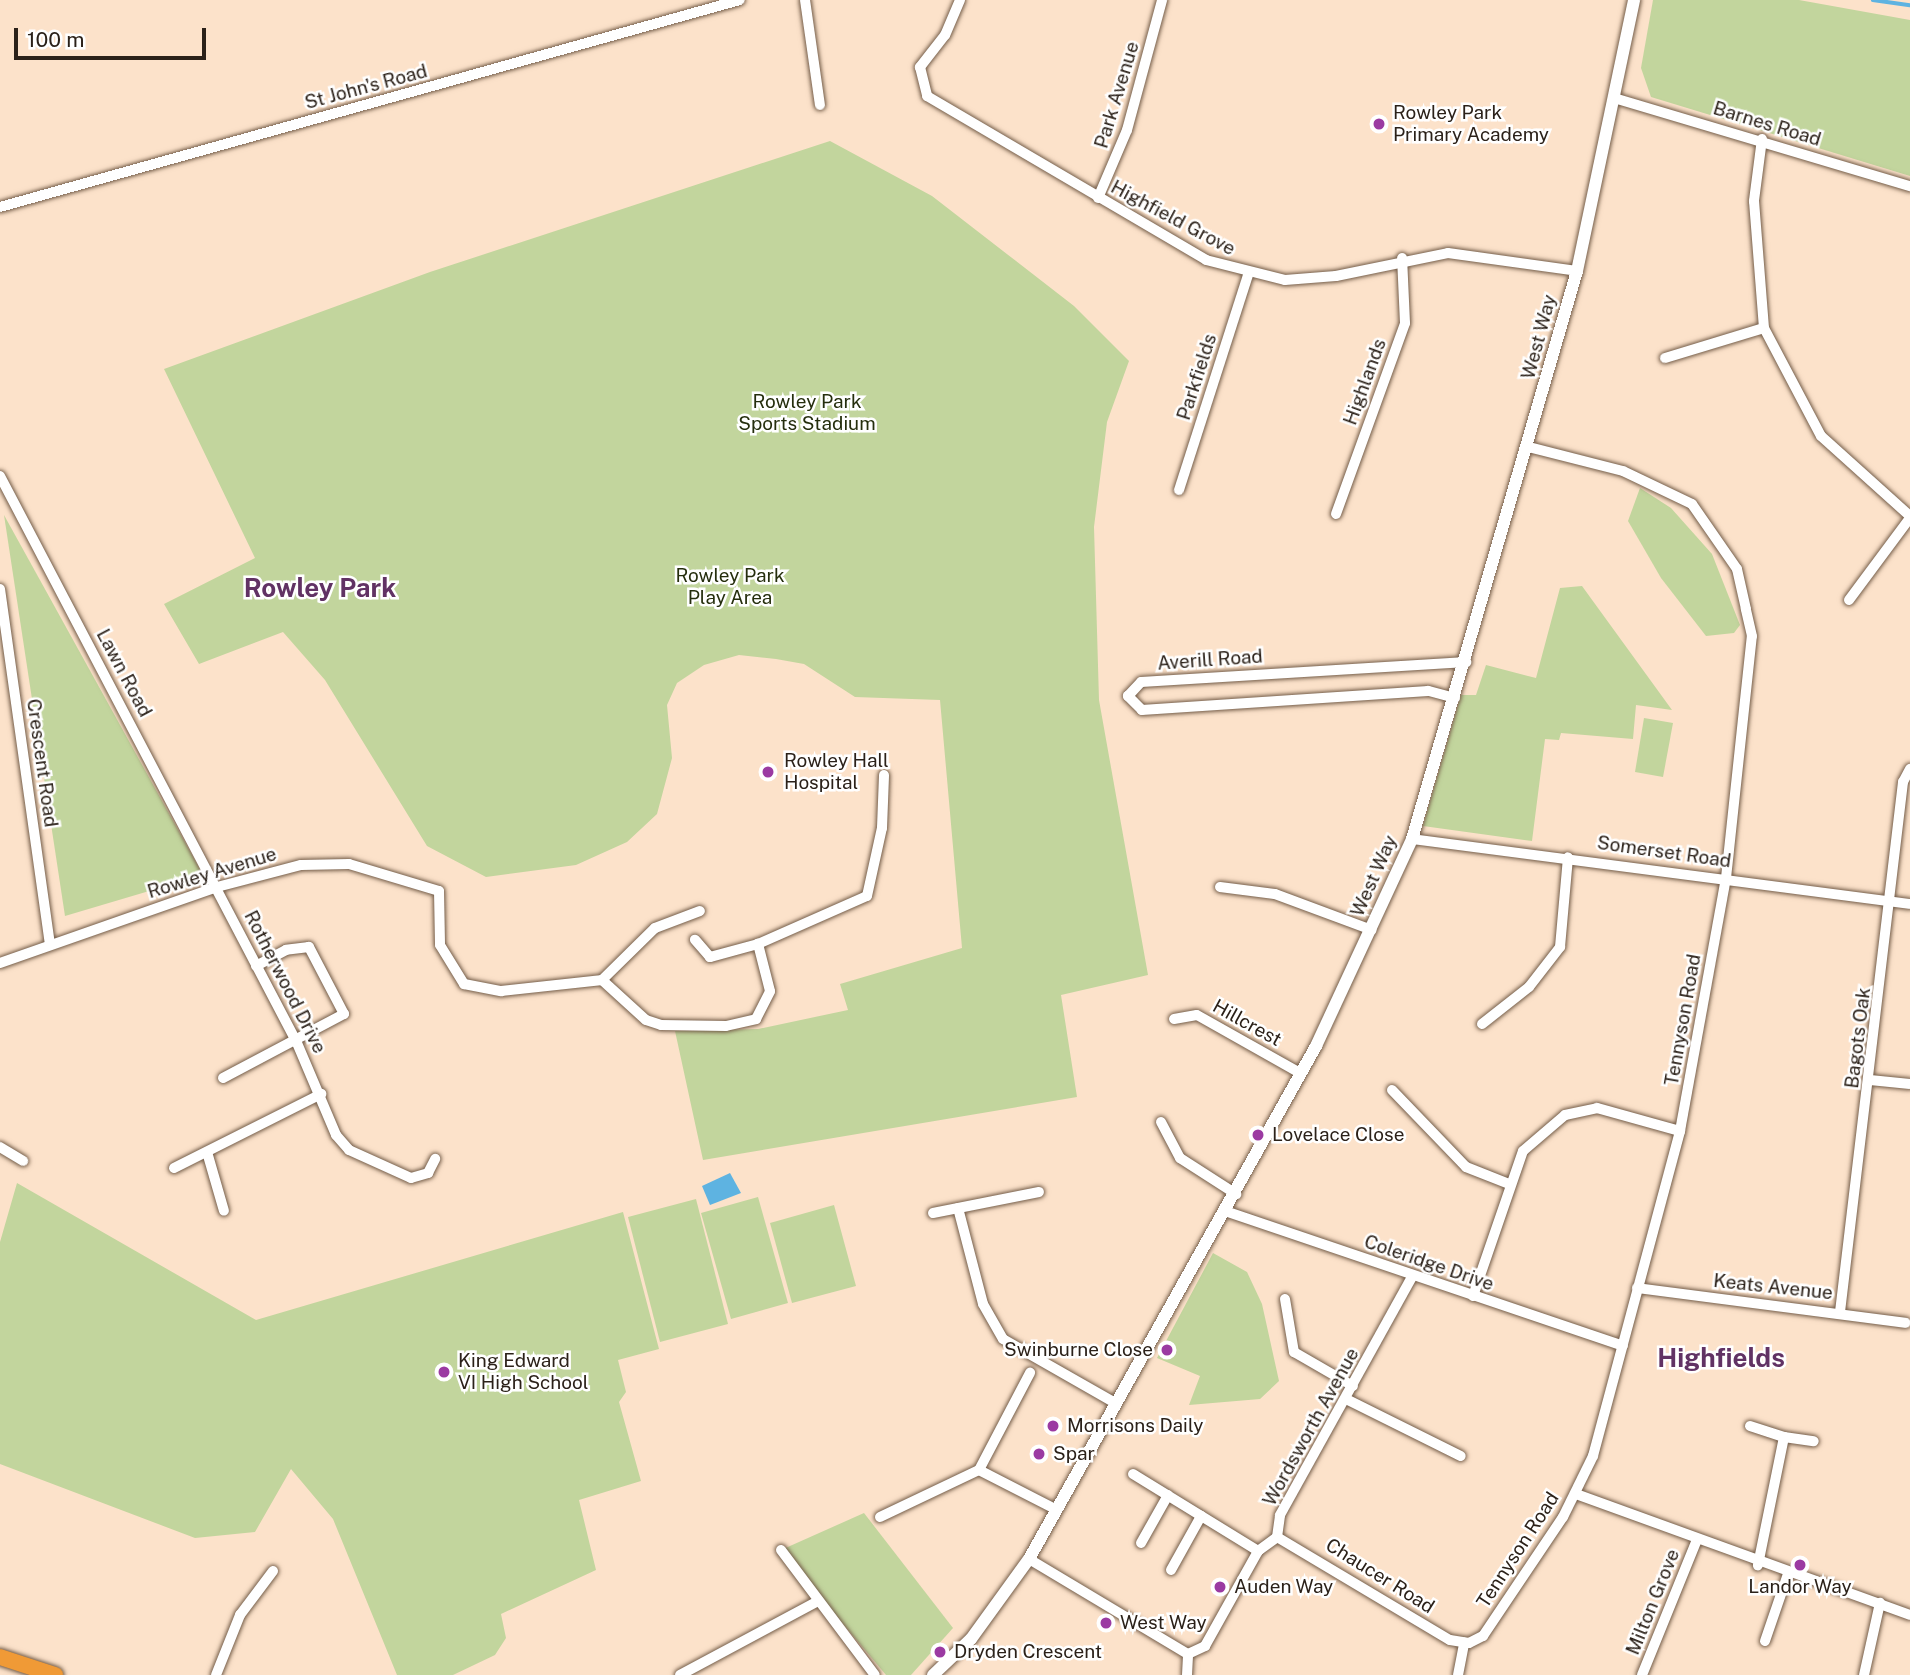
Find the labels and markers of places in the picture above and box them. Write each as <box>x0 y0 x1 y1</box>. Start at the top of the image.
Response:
place label: Rowley Park Primary Academy <box>1393 102 1549 146</box>
marker: Rowley Park Primary Academy <box>1371 116 1387 132</box>
place label: Rowley Hall Hospital <box>784 750 889 794</box>
marker: Rowley Hall Hospital <box>758 762 778 782</box>
place label: Lovelace Close <box>1272 1124 1405 1146</box>
marker: Lovelace Close <box>1250 1127 1266 1143</box>
place label: Swinburne Close <box>1004 1339 1153 1361</box>
marker: Swinburne Close <box>1159 1342 1175 1358</box>
place label: King Edward VI High School <box>458 1350 589 1394</box>
marker: King Edward VI High School <box>436 1364 452 1380</box>
place label: Morrisons Daily <box>1067 1415 1204 1437</box>
marker: Morrisons Daily <box>1045 1418 1061 1434</box>
place label: Spar <box>1053 1443 1095 1465</box>
marker: Spar <box>1031 1446 1047 1462</box>
marker: Landor Way <box>1792 1557 1808 1573</box>
place label: Auden Way <box>1234 1576 1334 1598</box>
place label: Landor Way <box>1748 1576 1852 1598</box>
marker: Auden Way <box>1212 1579 1228 1595</box>
place label: West Way <box>1120 1612 1207 1634</box>
marker: West Way <box>1098 1615 1114 1631</box>
place label: Dryden Crescent <box>954 1641 1102 1663</box>
marker: Dryden Crescent <box>932 1644 948 1660</box>

